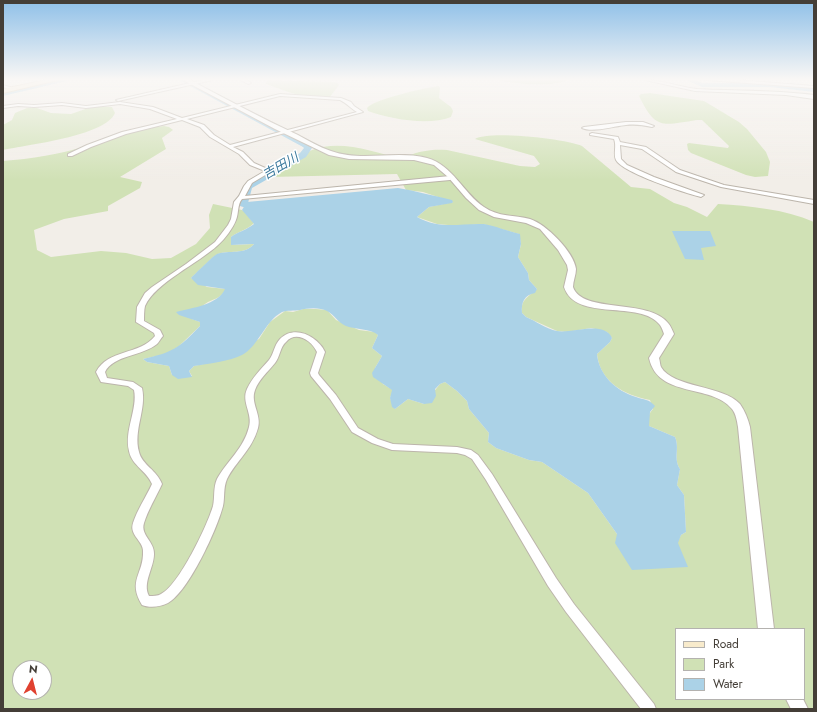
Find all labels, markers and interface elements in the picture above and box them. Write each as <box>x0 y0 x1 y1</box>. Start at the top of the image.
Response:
water label: 吉田川 <box>260 150 302 184</box>
legend <box>675 628 805 700</box>
text: Road <box>713 635 739 653</box>
text: Park <box>713 655 734 673</box>
north arrow <box>12 660 52 700</box>
text: N <box>28 661 39 678</box>
text: Water <box>713 675 743 693</box>

